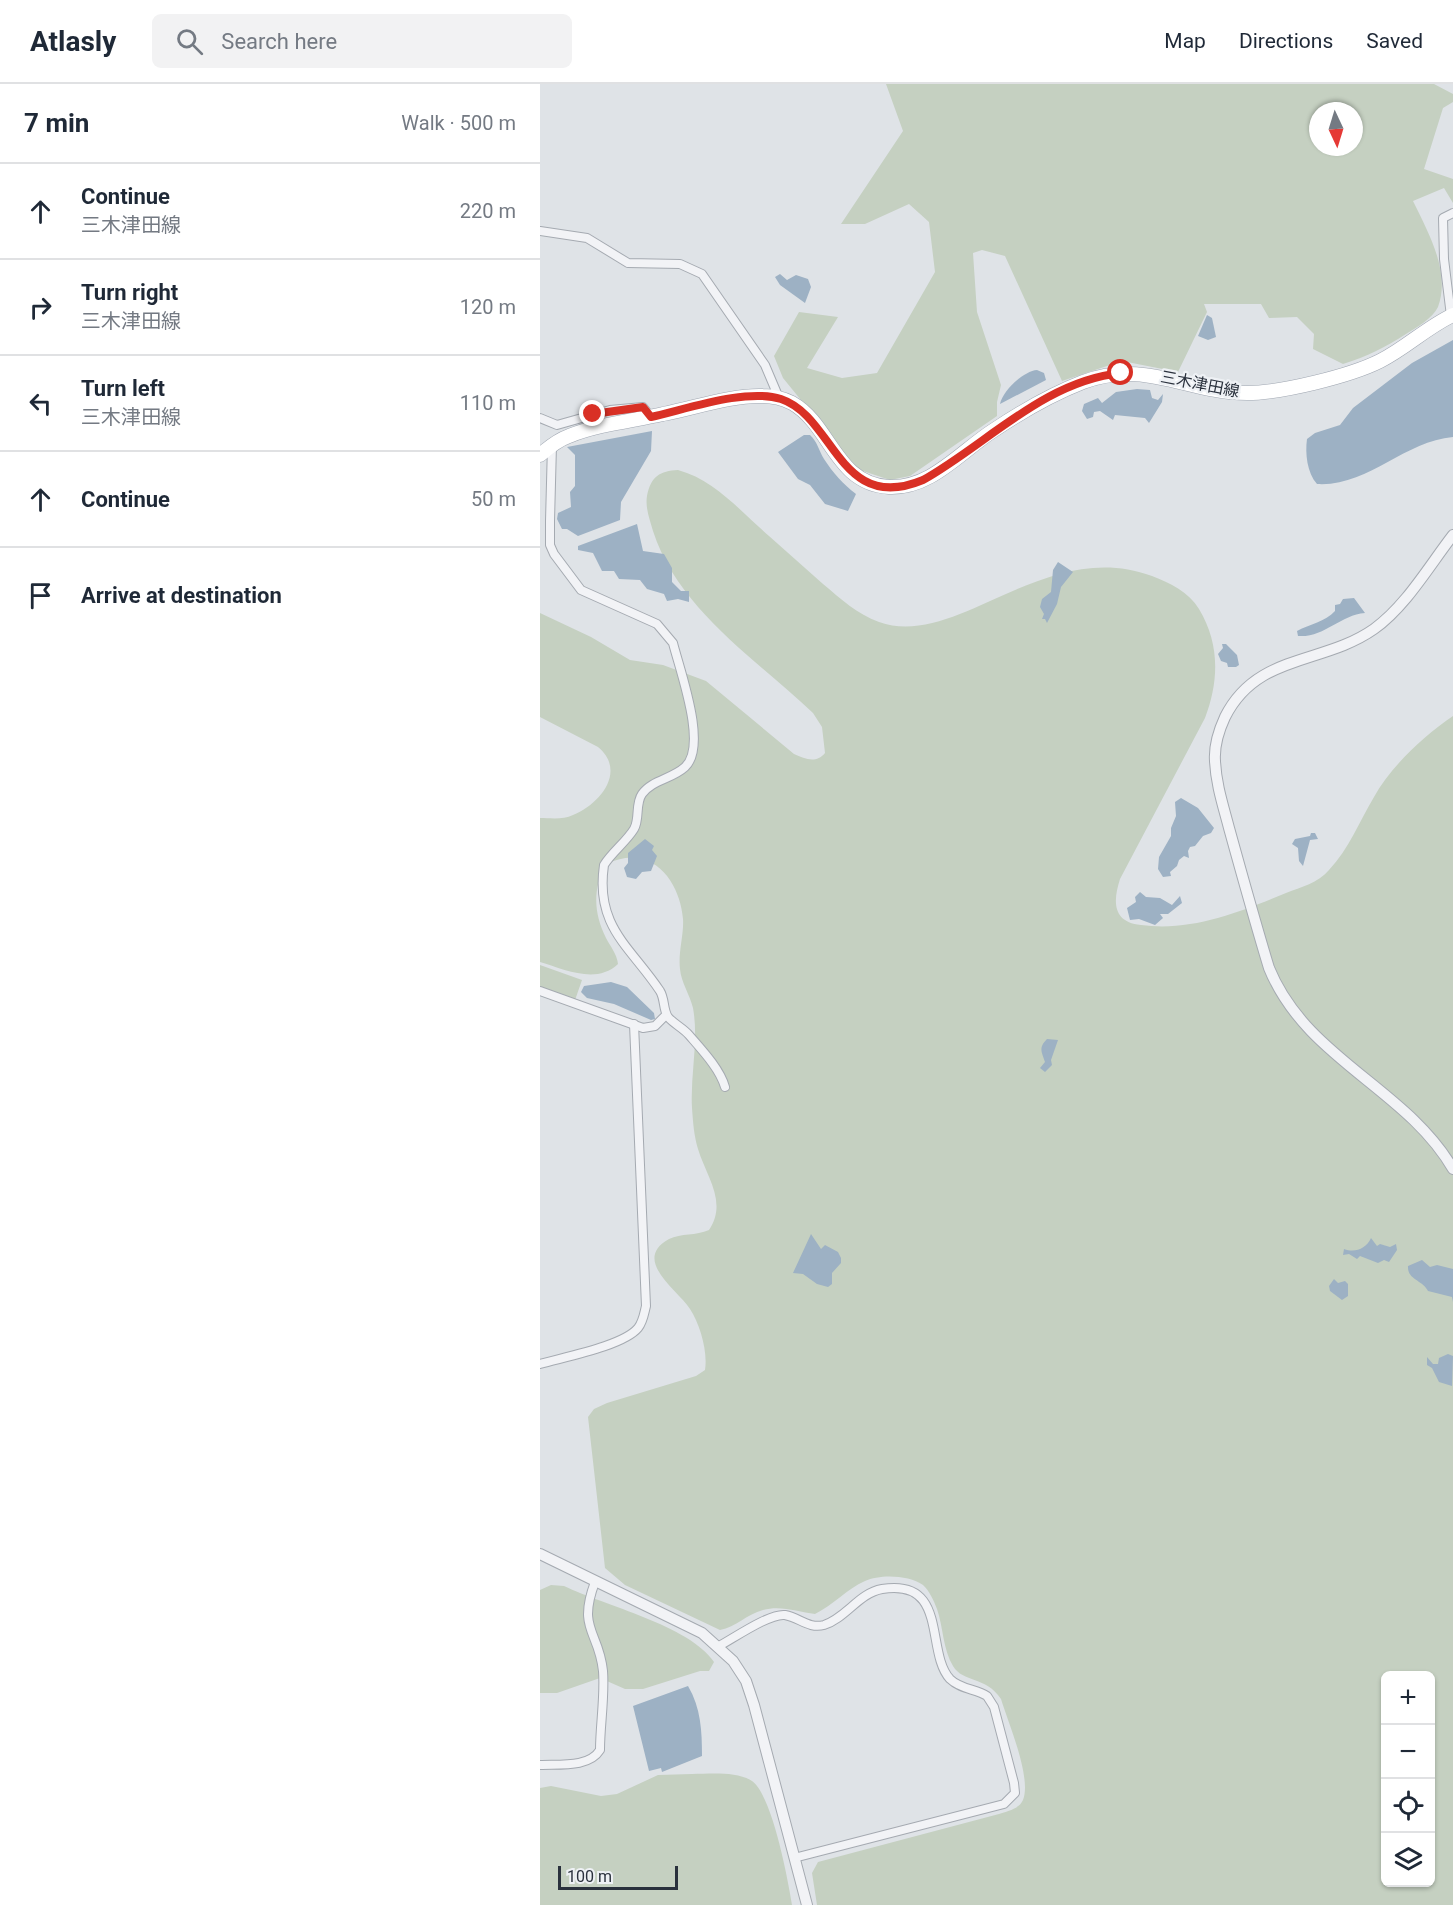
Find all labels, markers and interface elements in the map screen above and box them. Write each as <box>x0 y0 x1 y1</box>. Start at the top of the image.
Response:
search box <box>152 14 572 68</box>
text: Atlasly <box>30 25 116 58</box>
icon: search <box>173 25 206 58</box>
text: Search here <box>221 29 337 54</box>
text: Map <box>1164 29 1206 53</box>
text: Directions <box>1239 29 1333 53</box>
text: Saved <box>1366 29 1423 53</box>
north arrow <box>1309 102 1363 156</box>
text: 7 min <box>24 108 89 138</box>
text: Walk · 500 m <box>401 111 516 135</box>
text: Continue <box>81 184 170 209</box>
icon: ahead <box>24 195 57 228</box>
text: 220 m <box>460 199 516 223</box>
text: 三木津田線 <box>81 213 181 237</box>
text: Turn right <box>81 280 178 305</box>
icon: right <box>24 291 57 324</box>
text: 120 m <box>460 295 516 319</box>
text: 三木津田線 <box>81 309 181 333</box>
route start <box>1107 359 1133 385</box>
street label: 三木津田線 <box>1159 367 1241 401</box>
text: Turn left <box>81 376 165 401</box>
icon: left <box>24 387 57 420</box>
text: 110 m <box>460 391 516 415</box>
route end <box>579 400 605 426</box>
text: 三木津田線 <box>81 405 181 429</box>
icon: ahead <box>24 483 57 516</box>
text: Continue <box>81 487 170 512</box>
text: 50 m <box>471 487 516 511</box>
icon: arrive <box>24 579 57 612</box>
text: Arrive at destination <box>81 583 282 608</box>
map controls <box>1381 1671 1435 1887</box>
button: + <box>1381 1671 1435 1725</box>
button: − <box>1381 1725 1435 1779</box>
button: locate <box>1381 1779 1435 1833</box>
button: layers <box>1381 1833 1435 1887</box>
scale bar <box>558 1863 678 1890</box>
text: 100 m <box>567 1867 612 1886</box>

